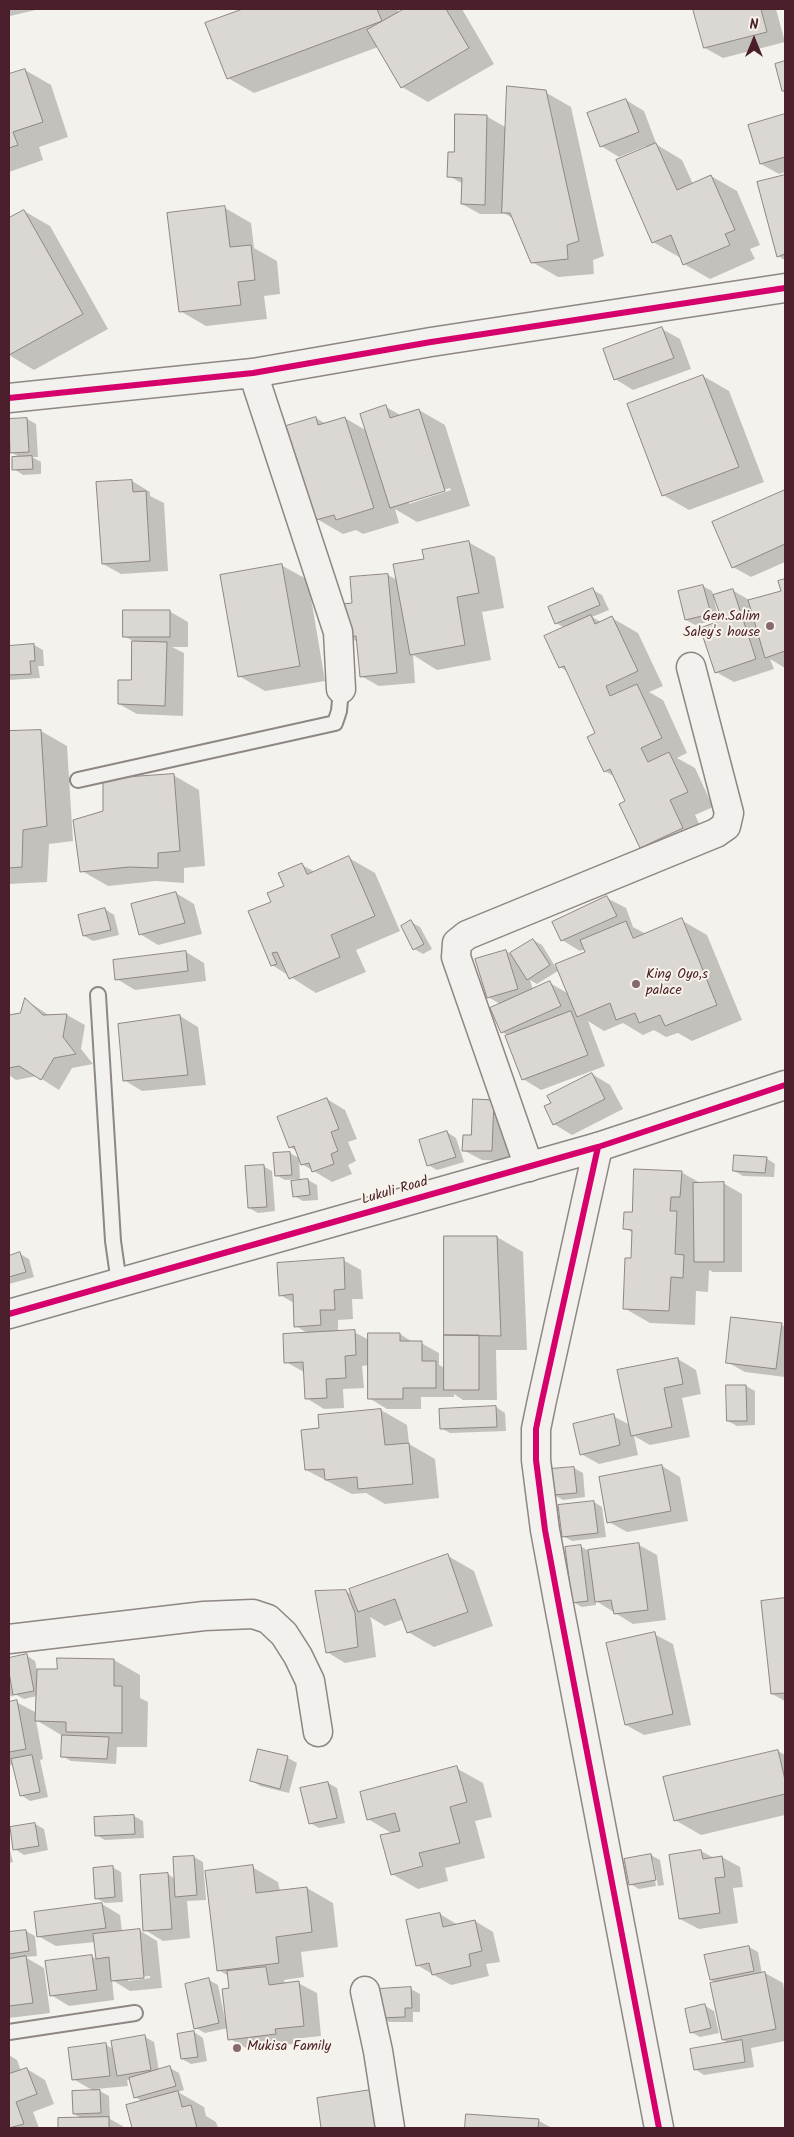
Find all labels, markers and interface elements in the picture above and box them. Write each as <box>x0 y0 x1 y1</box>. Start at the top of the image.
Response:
text: N <box>750 14 758 36</box>
north arrow <box>729 15 779 65</box>
place label: Gen.Salim Saley's house <box>683 610 760 642</box>
marker: Gen.Salim Saley's house <box>764 620 776 632</box>
place label: King Oyo,s palace <box>646 968 708 1000</box>
marker: King Oyo,s palace <box>630 978 642 990</box>
street label: Lukuli Road <box>360 1175 430 1209</box>
place label: Mukisa Family <box>247 2040 331 2056</box>
marker: Mukisa Family <box>231 2042 243 2054</box>

